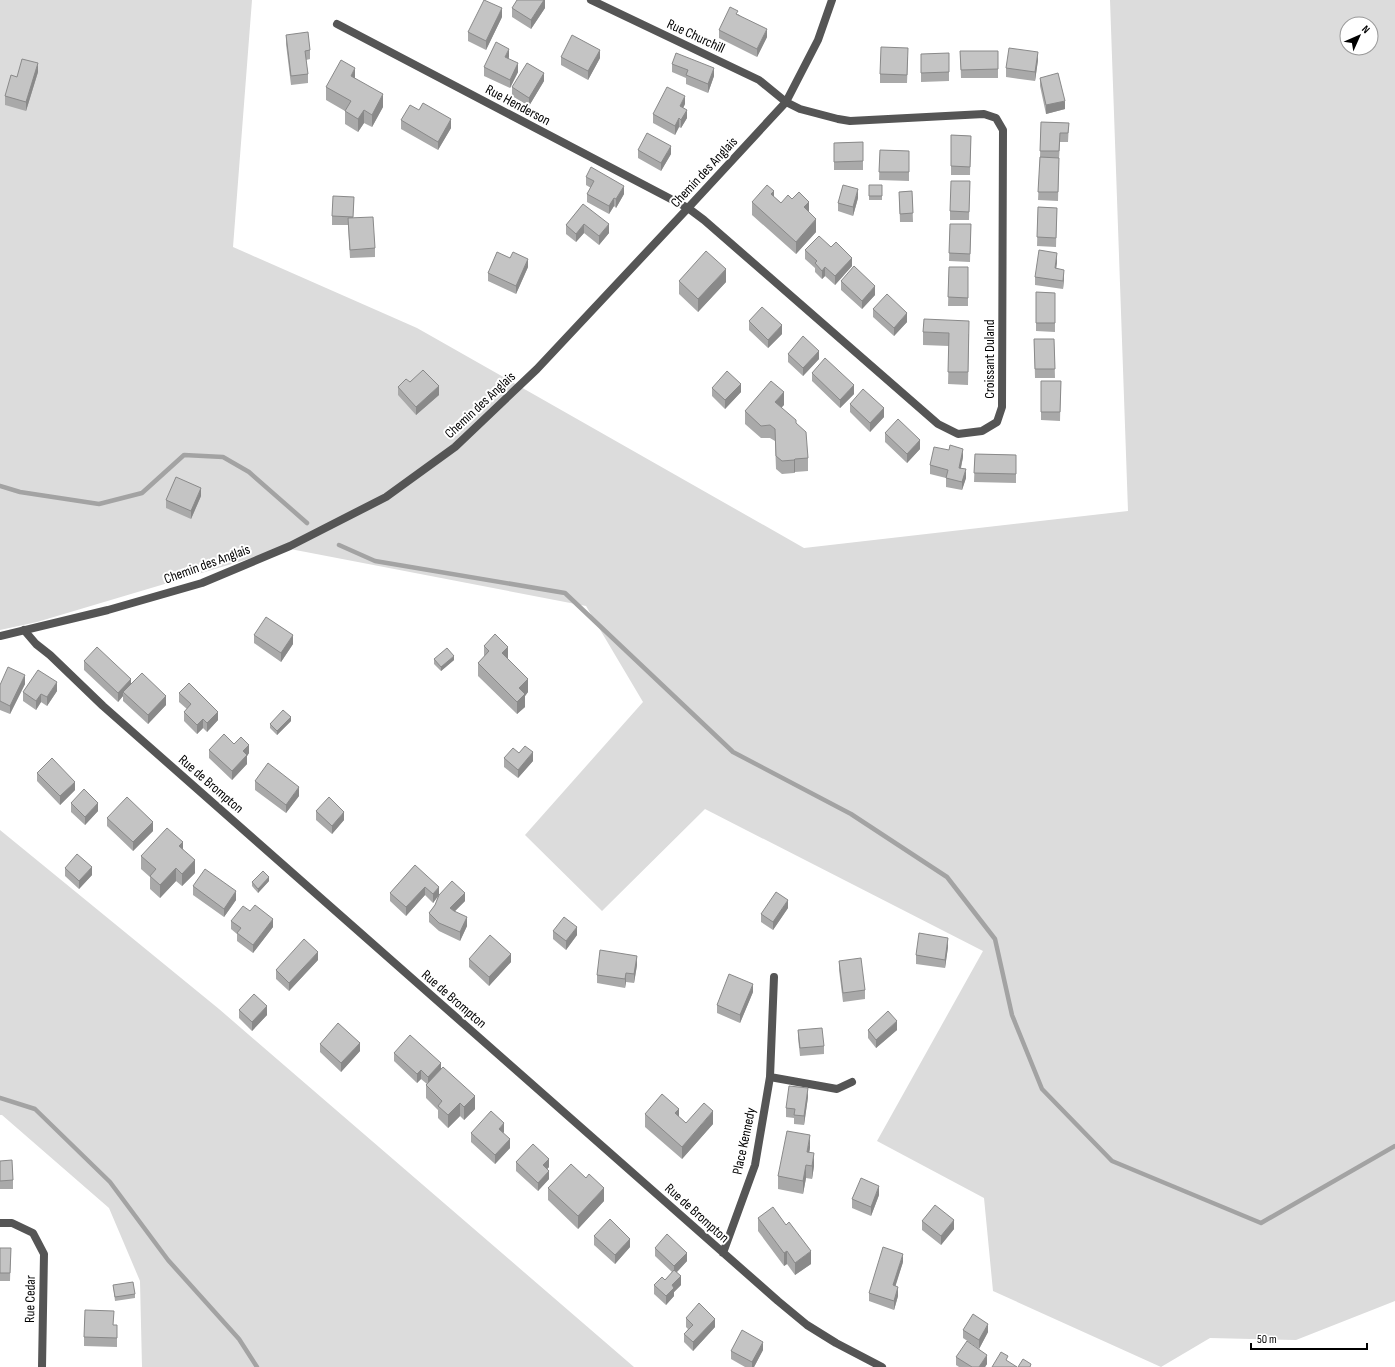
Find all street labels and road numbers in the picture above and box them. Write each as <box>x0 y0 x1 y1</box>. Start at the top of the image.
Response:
street label: Rue Churchill <box>664 15 728 57</box>
street label: Rue Henderson <box>483 81 553 129</box>
street label: Chemin des Anglais <box>667 133 741 211</box>
street label: Croissant Duland <box>981 319 998 399</box>
street label: Chemin des Anglais <box>441 368 519 442</box>
street label: Chemin des Anglais <box>162 541 252 587</box>
street label: Rue de Brompton <box>175 751 247 817</box>
street label: Rue de Brompton <box>418 966 490 1032</box>
street label: Place Kennedy <box>729 1105 759 1176</box>
street label: Rue de Brompton <box>661 1180 733 1246</box>
street label: Rue Cedar <box>21 1275 39 1323</box>

